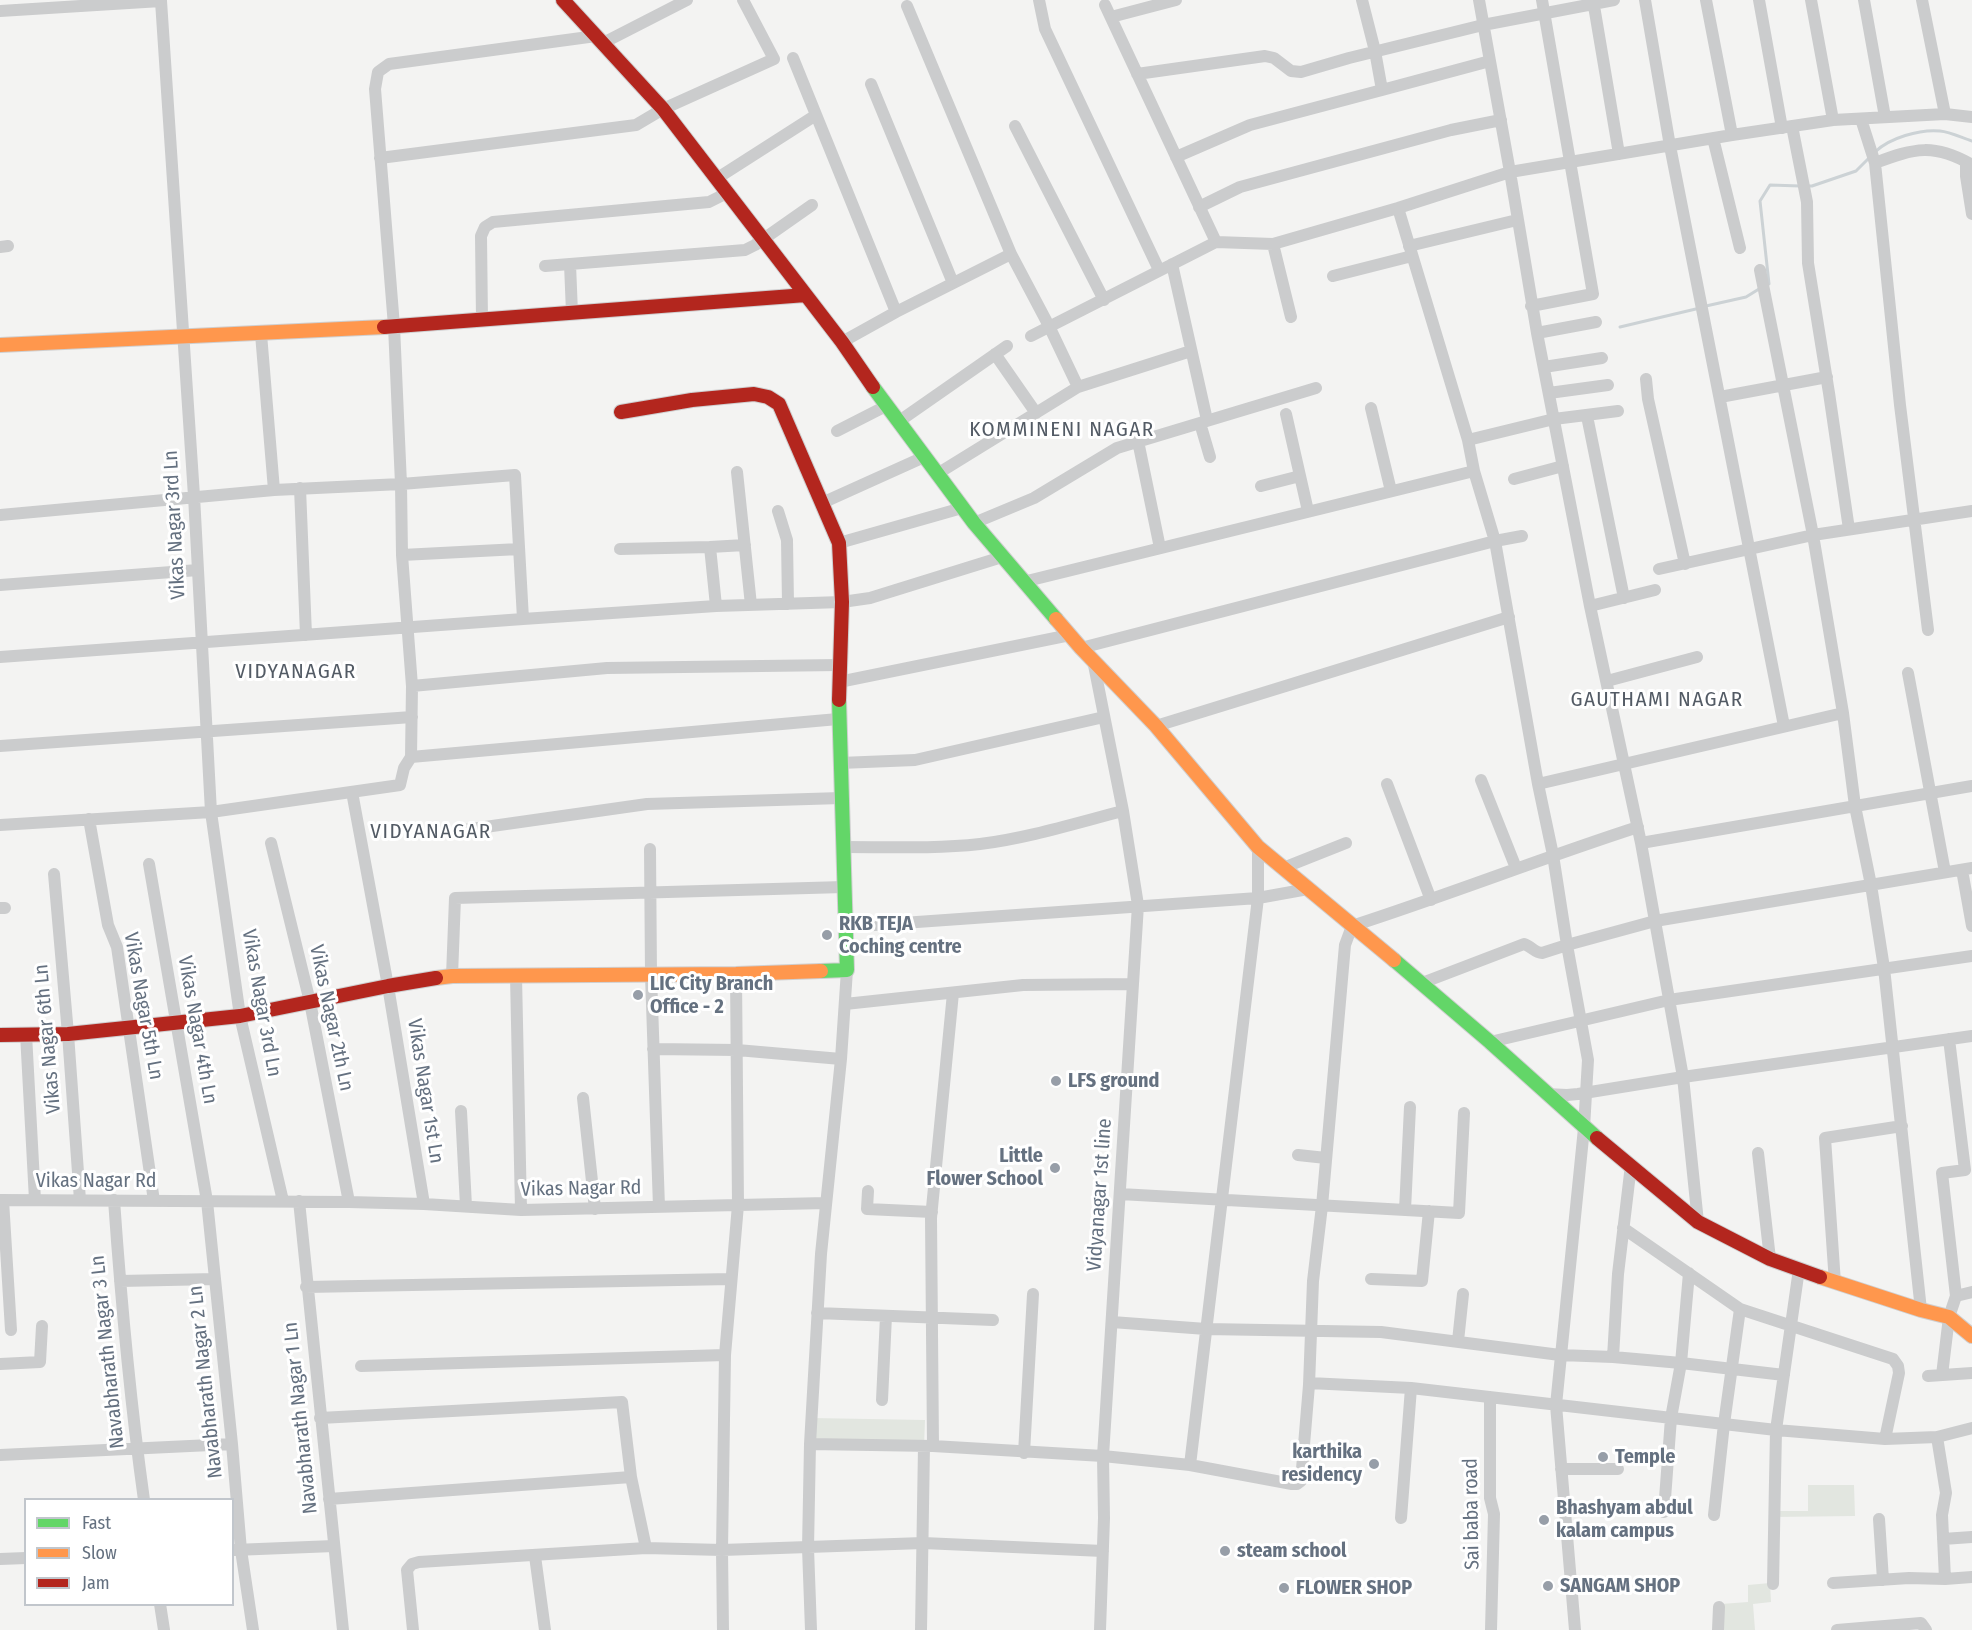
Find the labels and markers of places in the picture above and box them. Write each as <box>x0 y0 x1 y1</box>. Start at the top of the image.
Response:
place label: RKB TEJA Coching centre <box>839 912 962 959</box>
marker: RKB TEJA Coching centre <box>820 928 834 942</box>
place label: LIC City Branch Office - 2 <box>650 972 773 1019</box>
marker: LIC City Branch Office - 2 <box>631 988 645 1002</box>
place label: LFS ground <box>1068 1069 1159 1093</box>
marker: LFS ground <box>1049 1074 1063 1088</box>
place label: Little Flower School <box>927 1144 1043 1191</box>
marker: Little Flower School <box>1048 1161 1062 1175</box>
place label: karthika residency <box>1281 1440 1362 1487</box>
place label: Temple <box>1615 1445 1675 1469</box>
marker: Temple <box>1596 1450 1610 1464</box>
marker: karthika residency <box>1367 1457 1381 1471</box>
place label: Bhashyam abdul kalam campus <box>1556 1496 1693 1543</box>
marker: Bhashyam abdul kalam campus <box>1537 1513 1551 1527</box>
place label: steam school <box>1237 1539 1347 1563</box>
marker: steam school <box>1218 1544 1232 1558</box>
place label: SANGAM SHOP <box>1560 1574 1680 1598</box>
place label: FLOWER SHOP <box>1296 1576 1412 1600</box>
marker: SANGAM SHOP <box>1541 1579 1555 1593</box>
marker: FLOWER SHOP <box>1277 1581 1291 1595</box>

